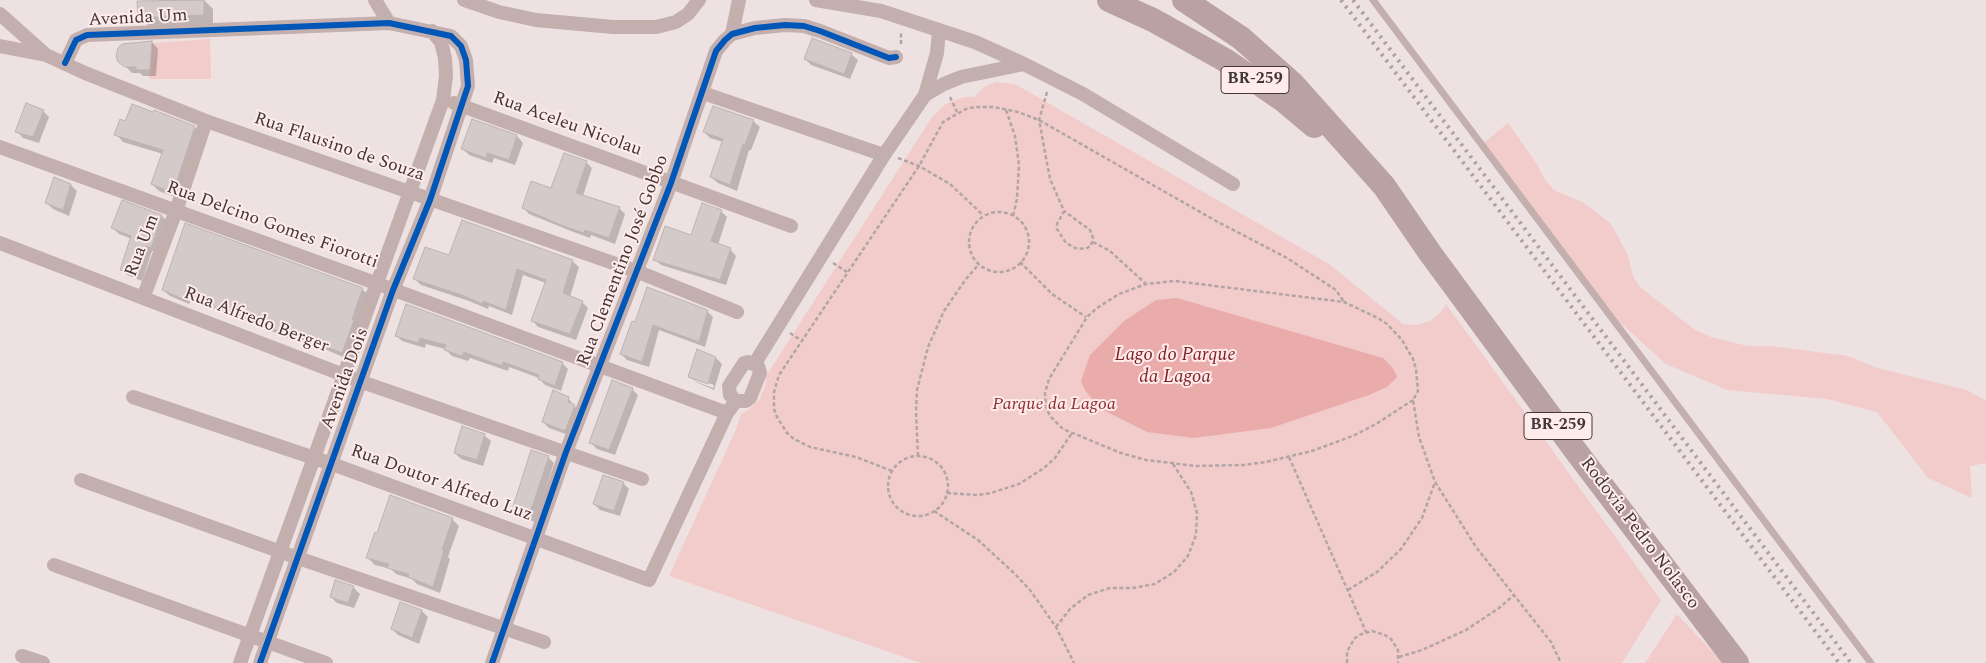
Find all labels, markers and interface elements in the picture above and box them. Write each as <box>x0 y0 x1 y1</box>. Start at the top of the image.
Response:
street label: Avenida Um <box>88 6 188 32</box>
road number: BR-259 <box>1221 66 1289 94</box>
street label: Rua Aceleu Nicolau <box>490 88 644 162</box>
street label: Rua Flausino de Souza <box>251 109 427 187</box>
street label: Rua Clementino José Gobbo <box>574 152 674 370</box>
street label: Rua Delcino Gomes Fiorotti <box>163 178 381 274</box>
street label: Rua Um <box>121 212 165 280</box>
street label: Rua Alfredo Berger <box>180 283 332 359</box>
street label: Avenida Dois <box>318 325 374 433</box>
water label: Lago do Parque da Lagoa <box>1114 345 1236 389</box>
park label: Parque da Lagoa <box>992 394 1116 416</box>
road number: BR-259 <box>1524 412 1592 440</box>
street label: Rua Doutor Alfredo Luz <box>347 441 535 527</box>
street label: Rodovia Pedro Nolasco <box>1575 454 1703 614</box>

